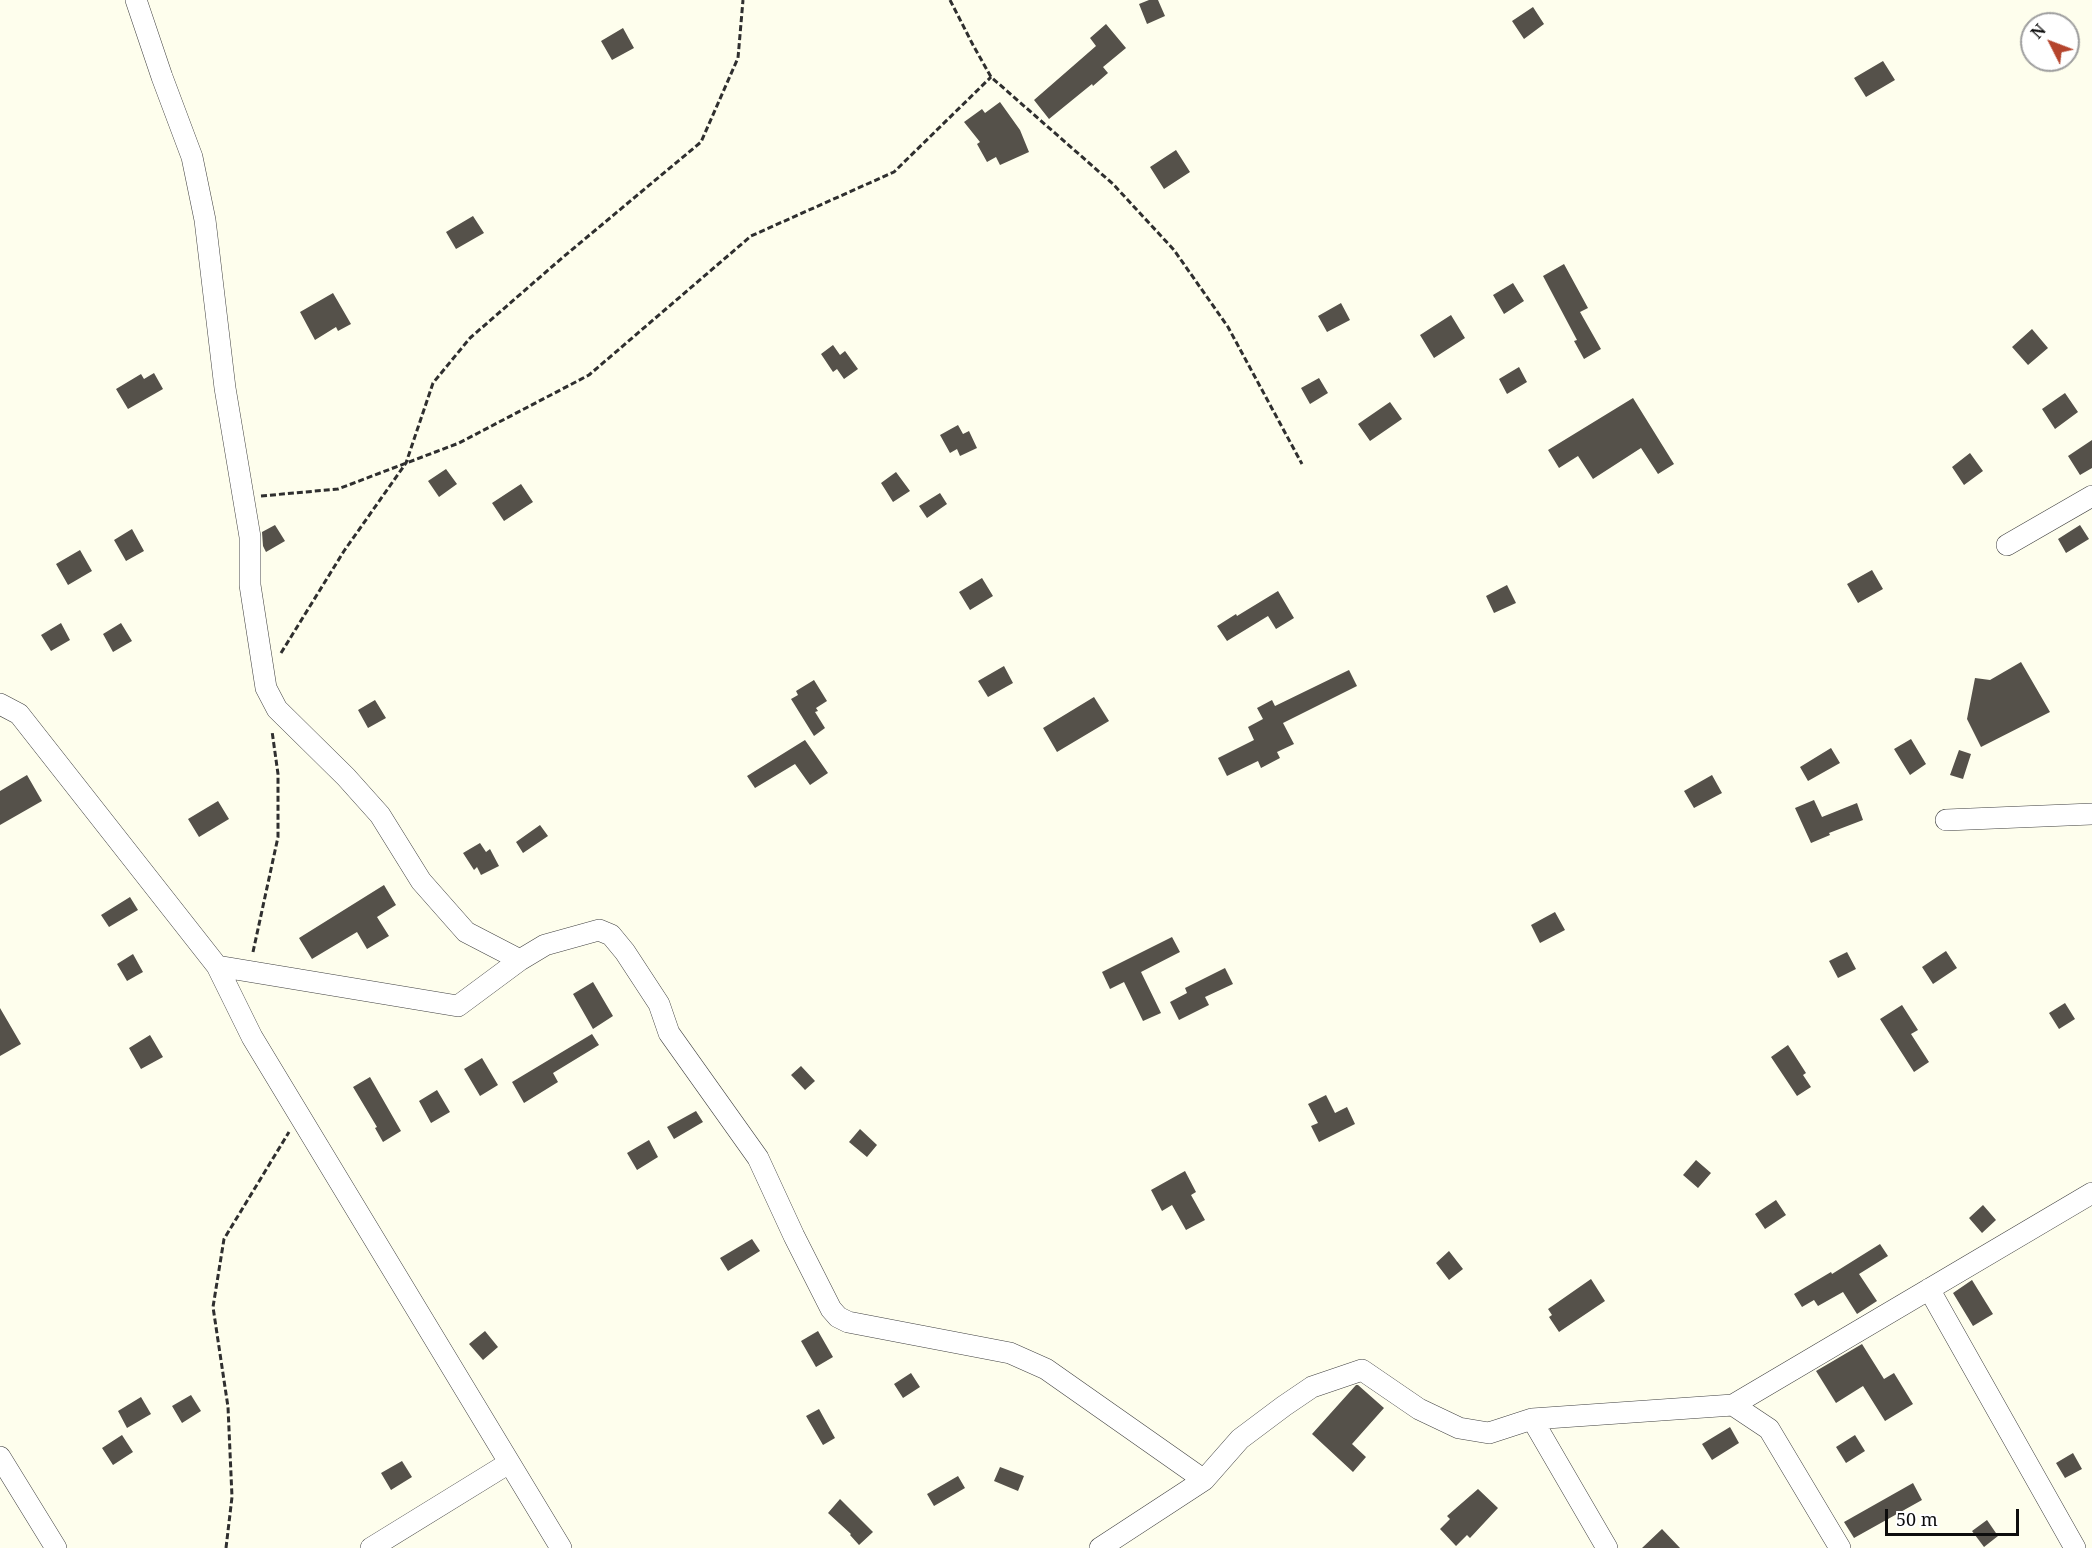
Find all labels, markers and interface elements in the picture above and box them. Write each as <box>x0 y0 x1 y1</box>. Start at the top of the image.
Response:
north arrow <box>2020 12 2080 72</box>
text: N <box>2026 19 2050 43</box>
scale bar <box>1888 1497 2022 1535</box>
text: 50 m <box>1896 1507 1938 1531</box>

